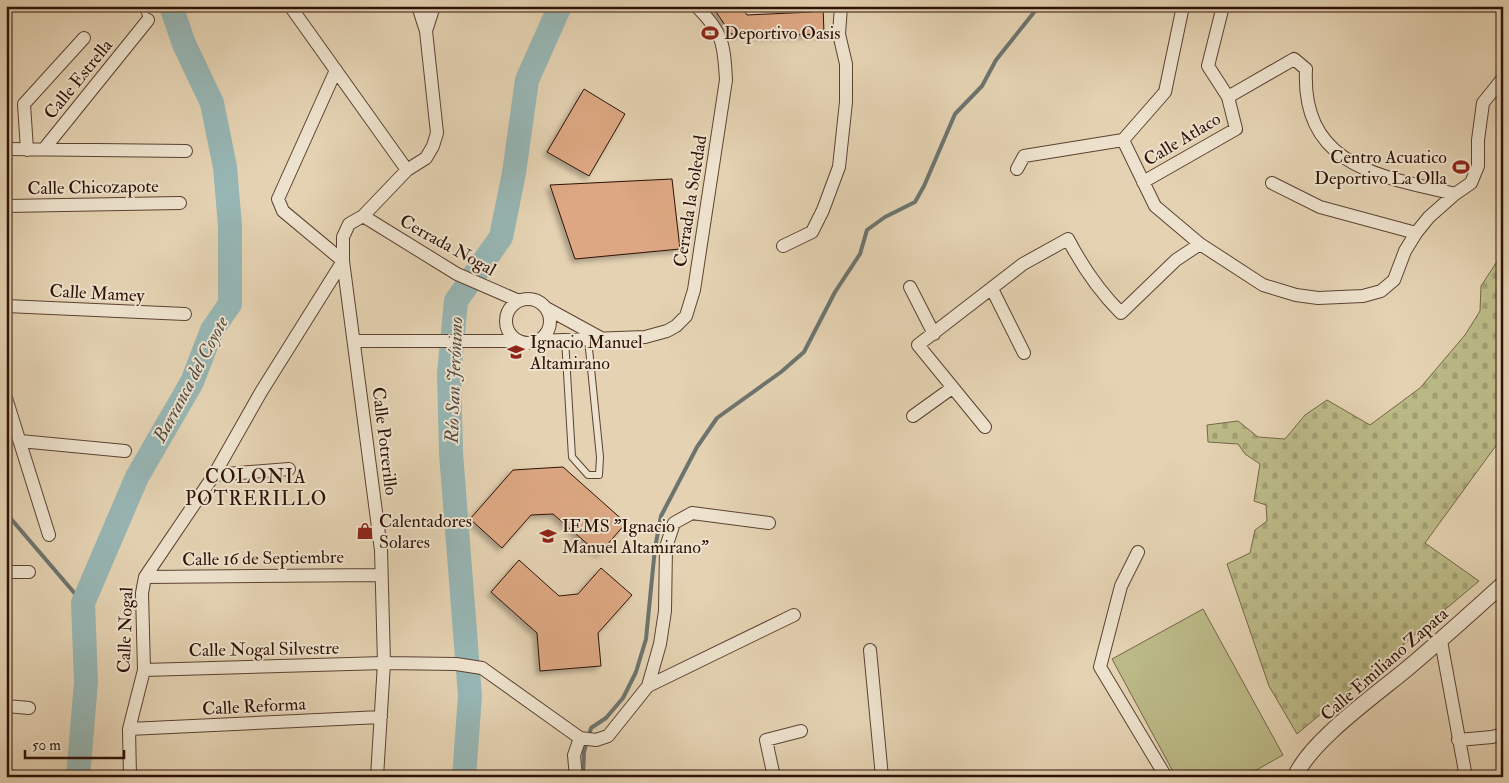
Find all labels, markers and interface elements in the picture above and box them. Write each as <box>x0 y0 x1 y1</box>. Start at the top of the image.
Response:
place label: Deportivo Oasis <box>724 22 840 45</box>
sports icon: Deportivo Oasis <box>700 23 720 43</box>
street label: Calle Estrella <box>39 34 118 124</box>
street label: Calle Atlaco <box>1139 107 1225 171</box>
street label: Cerrada la Soledad <box>669 133 712 269</box>
place label: Centro Acuatico Deportivo La Olla <box>1314 146 1448 190</box>
sports icon: Centro Acuatico Deportivo La Olla <box>1451 157 1471 177</box>
street label: Calle Chicozapote <box>27 175 159 200</box>
street label: Cerrada Nogal <box>395 209 500 282</box>
street label: Calle Mamey <box>49 280 146 308</box>
water label: Barranca del Coyote <box>147 312 234 447</box>
water label: Río San Jerónimo <box>440 316 468 445</box>
place label: Ignacio Manuel Altamirano <box>529 331 643 375</box>
school or university icon: Ignacio Manuel Altamirano <box>506 342 526 362</box>
street label: Calle Potrerillo <box>366 386 403 497</box>
district label: COLONIA POTRERILLO <box>185 465 327 511</box>
place label: Calentadores Solares <box>379 510 472 554</box>
place label: IEMS "Ignacio Manuel Altamirano" <box>562 515 709 559</box>
shop icon: Calentadores Solares <box>355 521 375 541</box>
school or university icon: IEMS "Ignacio Manuel Altamirano" <box>538 526 558 546</box>
street label: Calle 16 de Septiembre <box>182 546 345 571</box>
street label: Calle Nogal <box>113 586 139 674</box>
street label: Calle Emiliano Zapata <box>1316 602 1453 726</box>
street label: Calle Nogal Silvestre <box>189 637 340 662</box>
street label: Calle Reforma <box>202 692 307 721</box>
scale bar <box>25 728 124 760</box>
text: 50 m <box>32 736 61 755</box>

